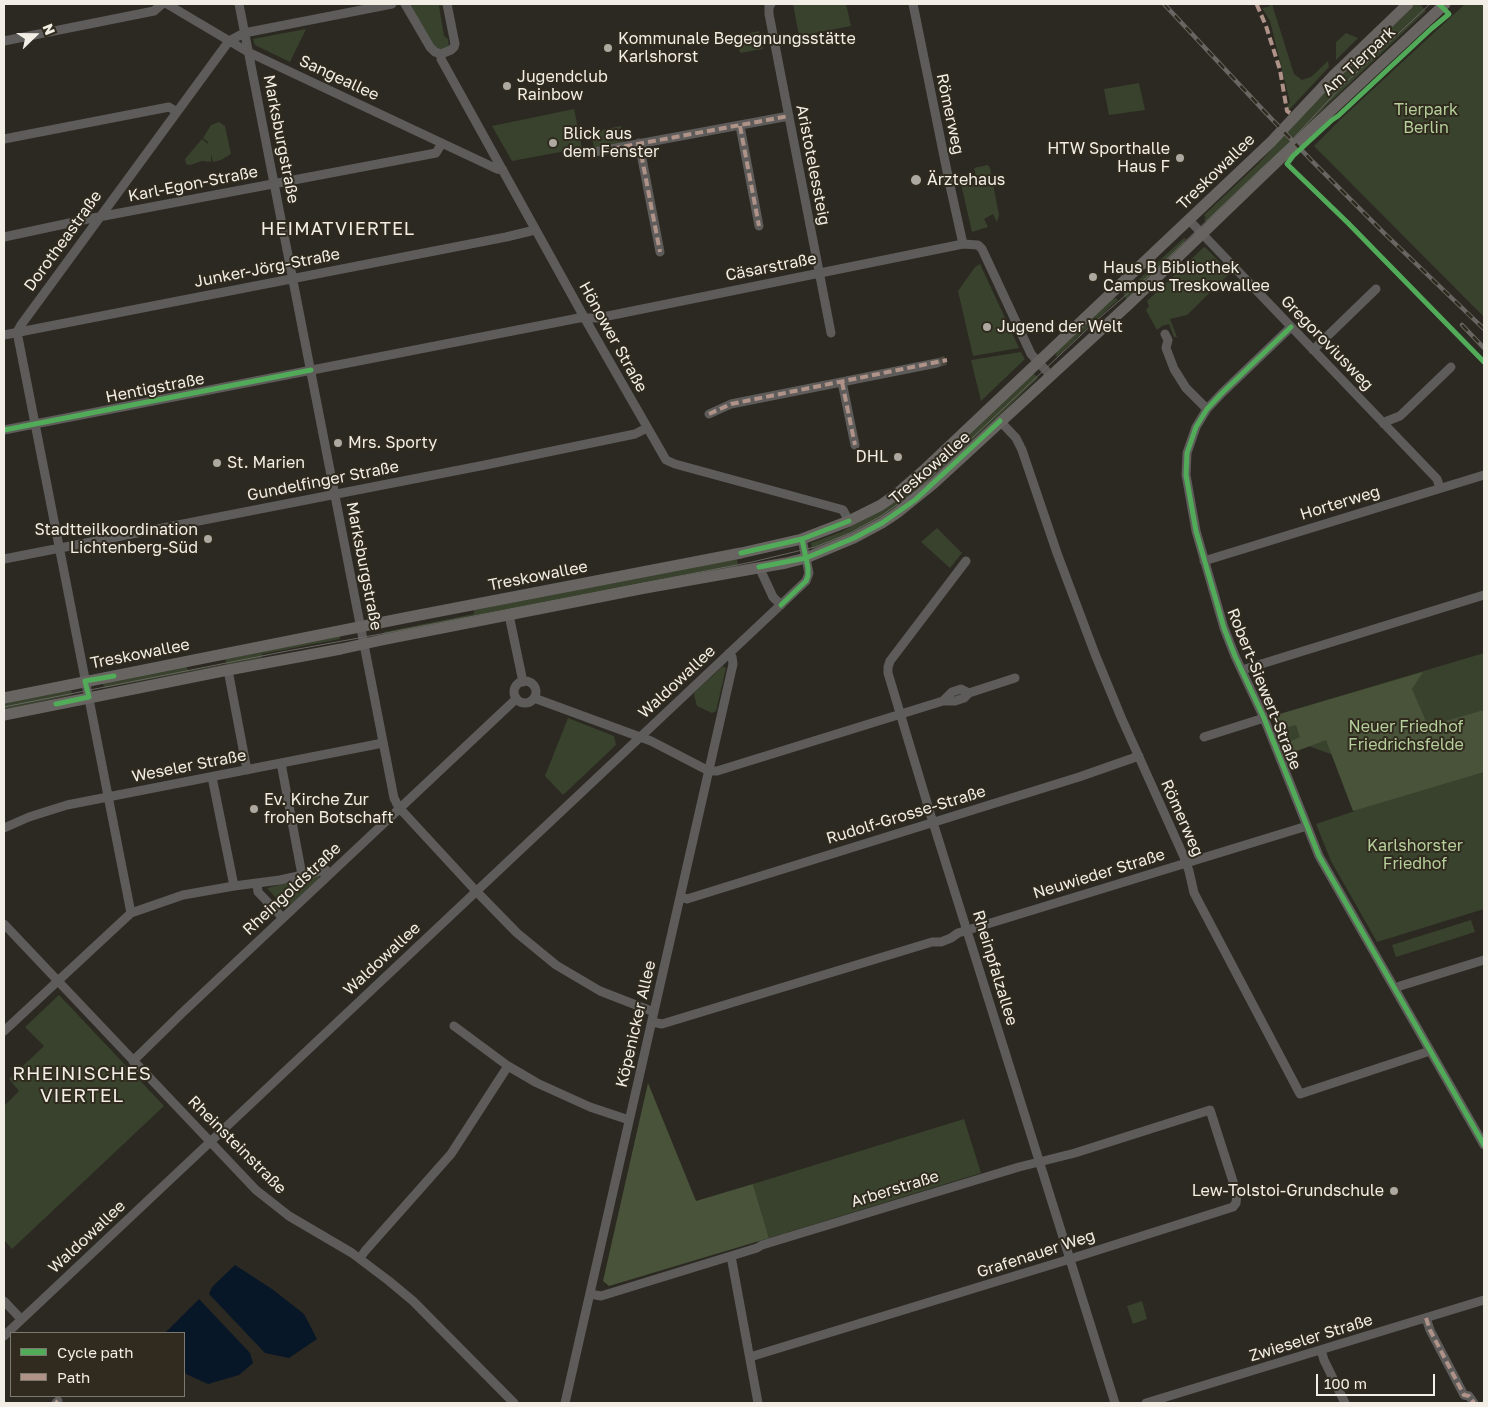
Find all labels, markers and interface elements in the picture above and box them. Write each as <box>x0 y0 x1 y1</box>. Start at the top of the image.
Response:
north arrow <box>10 10 60 60</box>
text: N <box>39 21 59 37</box>
street label: Am Tierpark <box>1319 22 1399 100</box>
place label: Kommunale Begegnungsstätte Karlshorst <box>618 29 856 67</box>
marker: Kommunale Begegnungsstätte Karlshorst <box>602 42 614 54</box>
street label: Sangeallee <box>296 51 382 105</box>
place label: Jugendclub Rainbow <box>517 67 608 105</box>
street label: Römerweg <box>932 72 968 156</box>
street label: Marksburgstraße <box>259 73 303 205</box>
marker: Jugendclub Rainbow <box>501 80 513 92</box>
park label: Tierpark Berlin <box>1394 100 1458 138</box>
street label: Aristotelessteig <box>792 103 834 227</box>
place label: Blick aus dem Fenster <box>563 124 659 162</box>
street label: Treskowallee <box>1173 130 1259 214</box>
marker: Blick aus dem Fenster <box>547 137 559 149</box>
place label: HTW Sporthalle Haus F <box>1047 139 1170 177</box>
marker: HTW Sporthalle Haus F <box>1174 152 1186 164</box>
street label: Karl-Egon-Straße <box>127 162 259 206</box>
place label: Ärztehaus <box>927 170 1005 190</box>
marker: Ärztehaus <box>909 173 923 187</box>
street label: Dorotheastraße <box>20 187 106 295</box>
district label: HEIMATVIERTEL <box>259 218 417 240</box>
street label: Junker-Jörg-Straße <box>192 244 342 292</box>
street label: Cäsarstraße <box>724 249 818 285</box>
place label: Haus B Bibliothek Campus Treskowallee <box>1103 258 1270 296</box>
marker: Haus B Bibliothek Campus Treskowallee <box>1087 271 1099 283</box>
street label: Hönower Straße <box>575 278 651 396</box>
street label: Gregoroviusweg <box>1277 291 1377 395</box>
place label: Jugend der Welt <box>997 317 1123 337</box>
marker: Jugend der Welt <box>981 321 993 333</box>
street label: Hentigstraße <box>104 369 206 407</box>
street label: Treskowallee <box>886 428 974 508</box>
place label: Mrs. Sporty <box>348 433 437 453</box>
marker: Mrs. Sporty <box>332 437 344 449</box>
place label: DHL <box>856 447 888 467</box>
marker: DHL <box>892 451 904 463</box>
place label: St. Marien <box>227 453 305 473</box>
marker: St. Marien <box>211 457 223 469</box>
street label: Gundelfinger Straße <box>246 457 400 505</box>
street label: Horterweg <box>1298 482 1382 524</box>
street label: Marksburgstraße <box>342 500 386 632</box>
place label: Stadtteilkoordination Lichtenberg-Süd <box>34 520 198 558</box>
marker: Stadtteilkoordination Lichtenberg-Süd <box>202 533 214 545</box>
street label: Treskowallee <box>487 557 589 595</box>
street label: Robert-Siewert-Straße <box>1223 605 1305 773</box>
street label: Treskowallee <box>89 635 191 673</box>
street label: Waldowallee <box>634 641 720 723</box>
park label: Neuer Friedhof Friedrichsfelde <box>1348 717 1464 755</box>
street label: Weseler Straße <box>130 745 248 787</box>
street label: Römerweg <box>1157 777 1207 859</box>
street label: Rudolf-Grosse-Straße <box>824 782 988 848</box>
place label: Ev. Kirche Zur frohen Botschaft <box>264 790 394 828</box>
marker: Ev. Kirche Zur frohen Botschaft <box>248 803 260 815</box>
park label: Karlshorster Friedhof <box>1367 836 1463 874</box>
street label: Rheingoldstraße <box>239 839 345 939</box>
street label: Neuwieder Straße <box>1031 845 1167 903</box>
street label: Rheinpfalzallee <box>968 908 1022 1028</box>
street label: Waldowallee <box>339 918 425 1000</box>
street label: Köpenicker Allee <box>612 959 660 1089</box>
district label: RHEINISCHES VIERTEL <box>11 1063 153 1107</box>
street label: Rheinsteinstraße <box>184 1092 290 1198</box>
street label: Arberstraße <box>849 1167 941 1211</box>
place label: Lew-Tolstoi-Grundschule <box>1192 1181 1384 1201</box>
marker: Lew-Tolstoi-Grundschule <box>1388 1185 1400 1197</box>
street label: Waldowallee <box>44 1196 130 1278</box>
street label: Grafenauer Weg <box>974 1226 1098 1282</box>
street label: Zwieseler Straße <box>1247 1310 1375 1366</box>
legend <box>10 1332 185 1397</box>
text: Cycle path <box>57 1343 133 1361</box>
scale bar <box>1318 1364 1437 1396</box>
text: Path <box>57 1368 90 1386</box>
text: 100 m <box>1324 1374 1367 1392</box>

